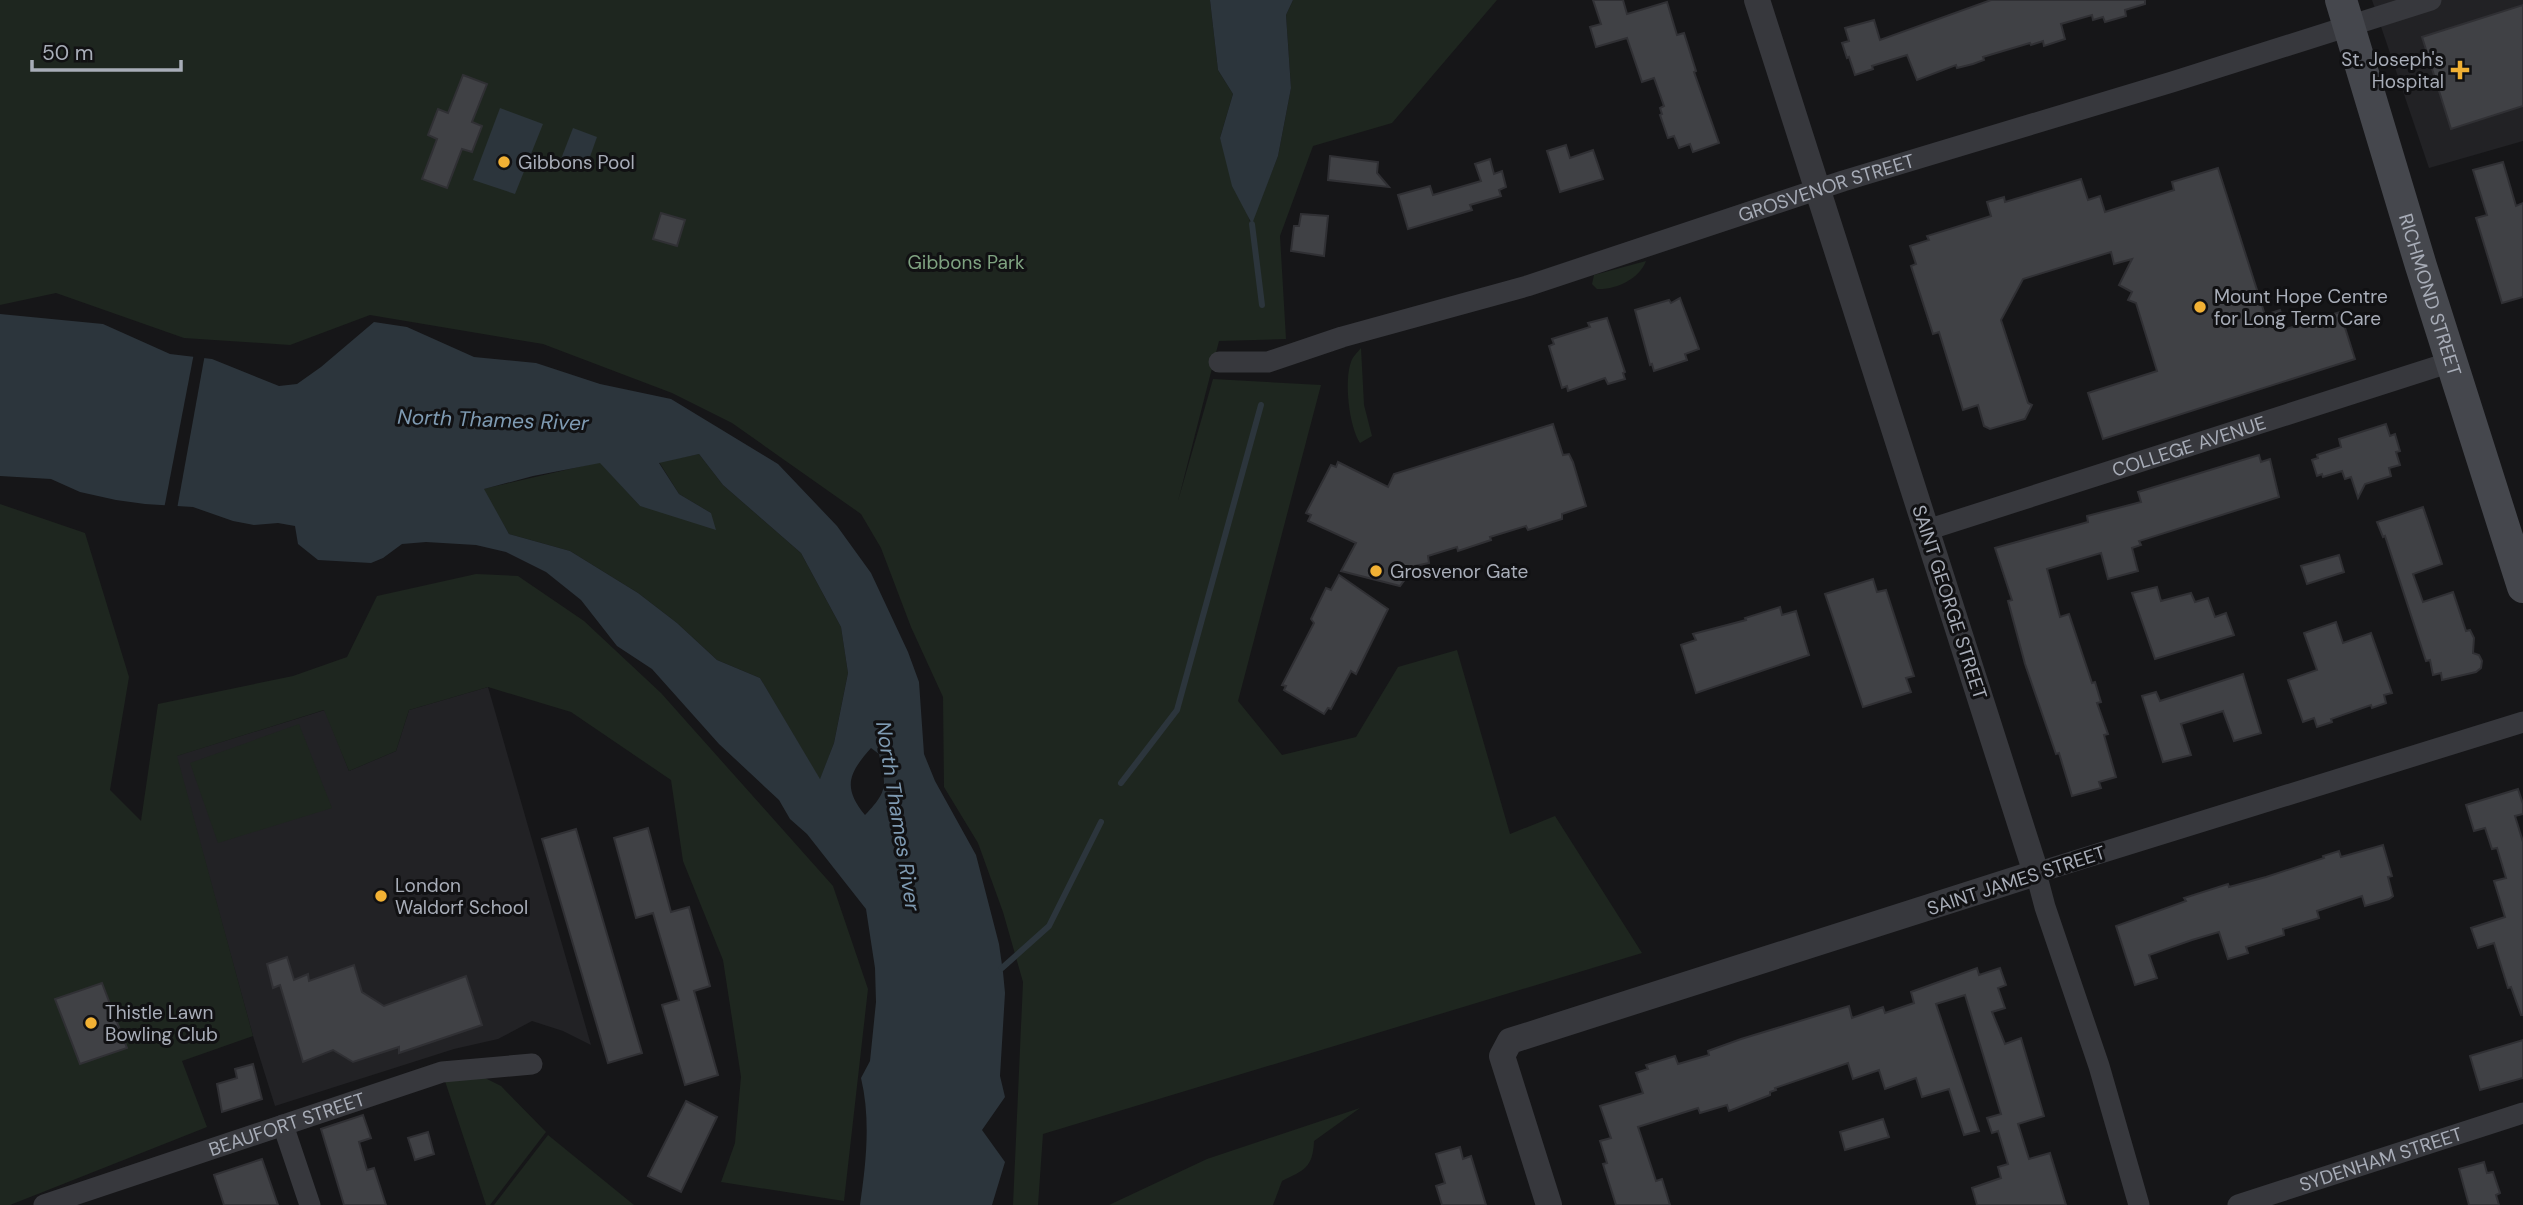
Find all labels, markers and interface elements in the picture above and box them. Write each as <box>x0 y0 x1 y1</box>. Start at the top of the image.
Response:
scale bar <box>32 28 180 72</box>
text: 50 m <box>42 39 93 67</box>
place label: St. Joseph's Hospital <box>2341 47 2444 94</box>
marker: St. Joseph's Hospital <box>2450 60 2470 80</box>
street label: GROSVENOR STREET <box>1735 148 1918 228</box>
place label: Gibbons Pool <box>518 150 635 175</box>
marker: Gibbons Pool <box>496 154 512 170</box>
street label: RICHMOND STREET <box>2393 210 2467 380</box>
park label: Gibbons Park <box>907 250 1025 275</box>
place label: Mount Hope Centre for Long Term Care <box>2214 284 2388 331</box>
marker: Mount Hope Centre for Long Term Care <box>2192 299 2208 315</box>
water label: North Thames River <box>397 403 591 437</box>
street label: COLLEGE AVENUE <box>2109 410 2269 483</box>
street label: SAINT GEORGE STREET <box>1906 502 1993 703</box>
place label: Grosvenor Gate <box>1390 559 1528 584</box>
marker: Grosvenor Gate <box>1368 563 1384 579</box>
water label: North Thames River <box>869 719 927 914</box>
street label: SAINT JAMES STREET <box>1924 840 2109 921</box>
place label: London Waldorf School <box>395 873 528 920</box>
marker: London Waldorf School <box>373 888 389 904</box>
place label: Thistle Lawn Bowling Club <box>105 1000 218 1047</box>
marker: Thistle Lawn Bowling Club <box>83 1015 99 1031</box>
street label: BEAUFORT STREET <box>205 1086 369 1162</box>
street label: SYDENHAM STREET <box>2296 1121 2466 1197</box>

